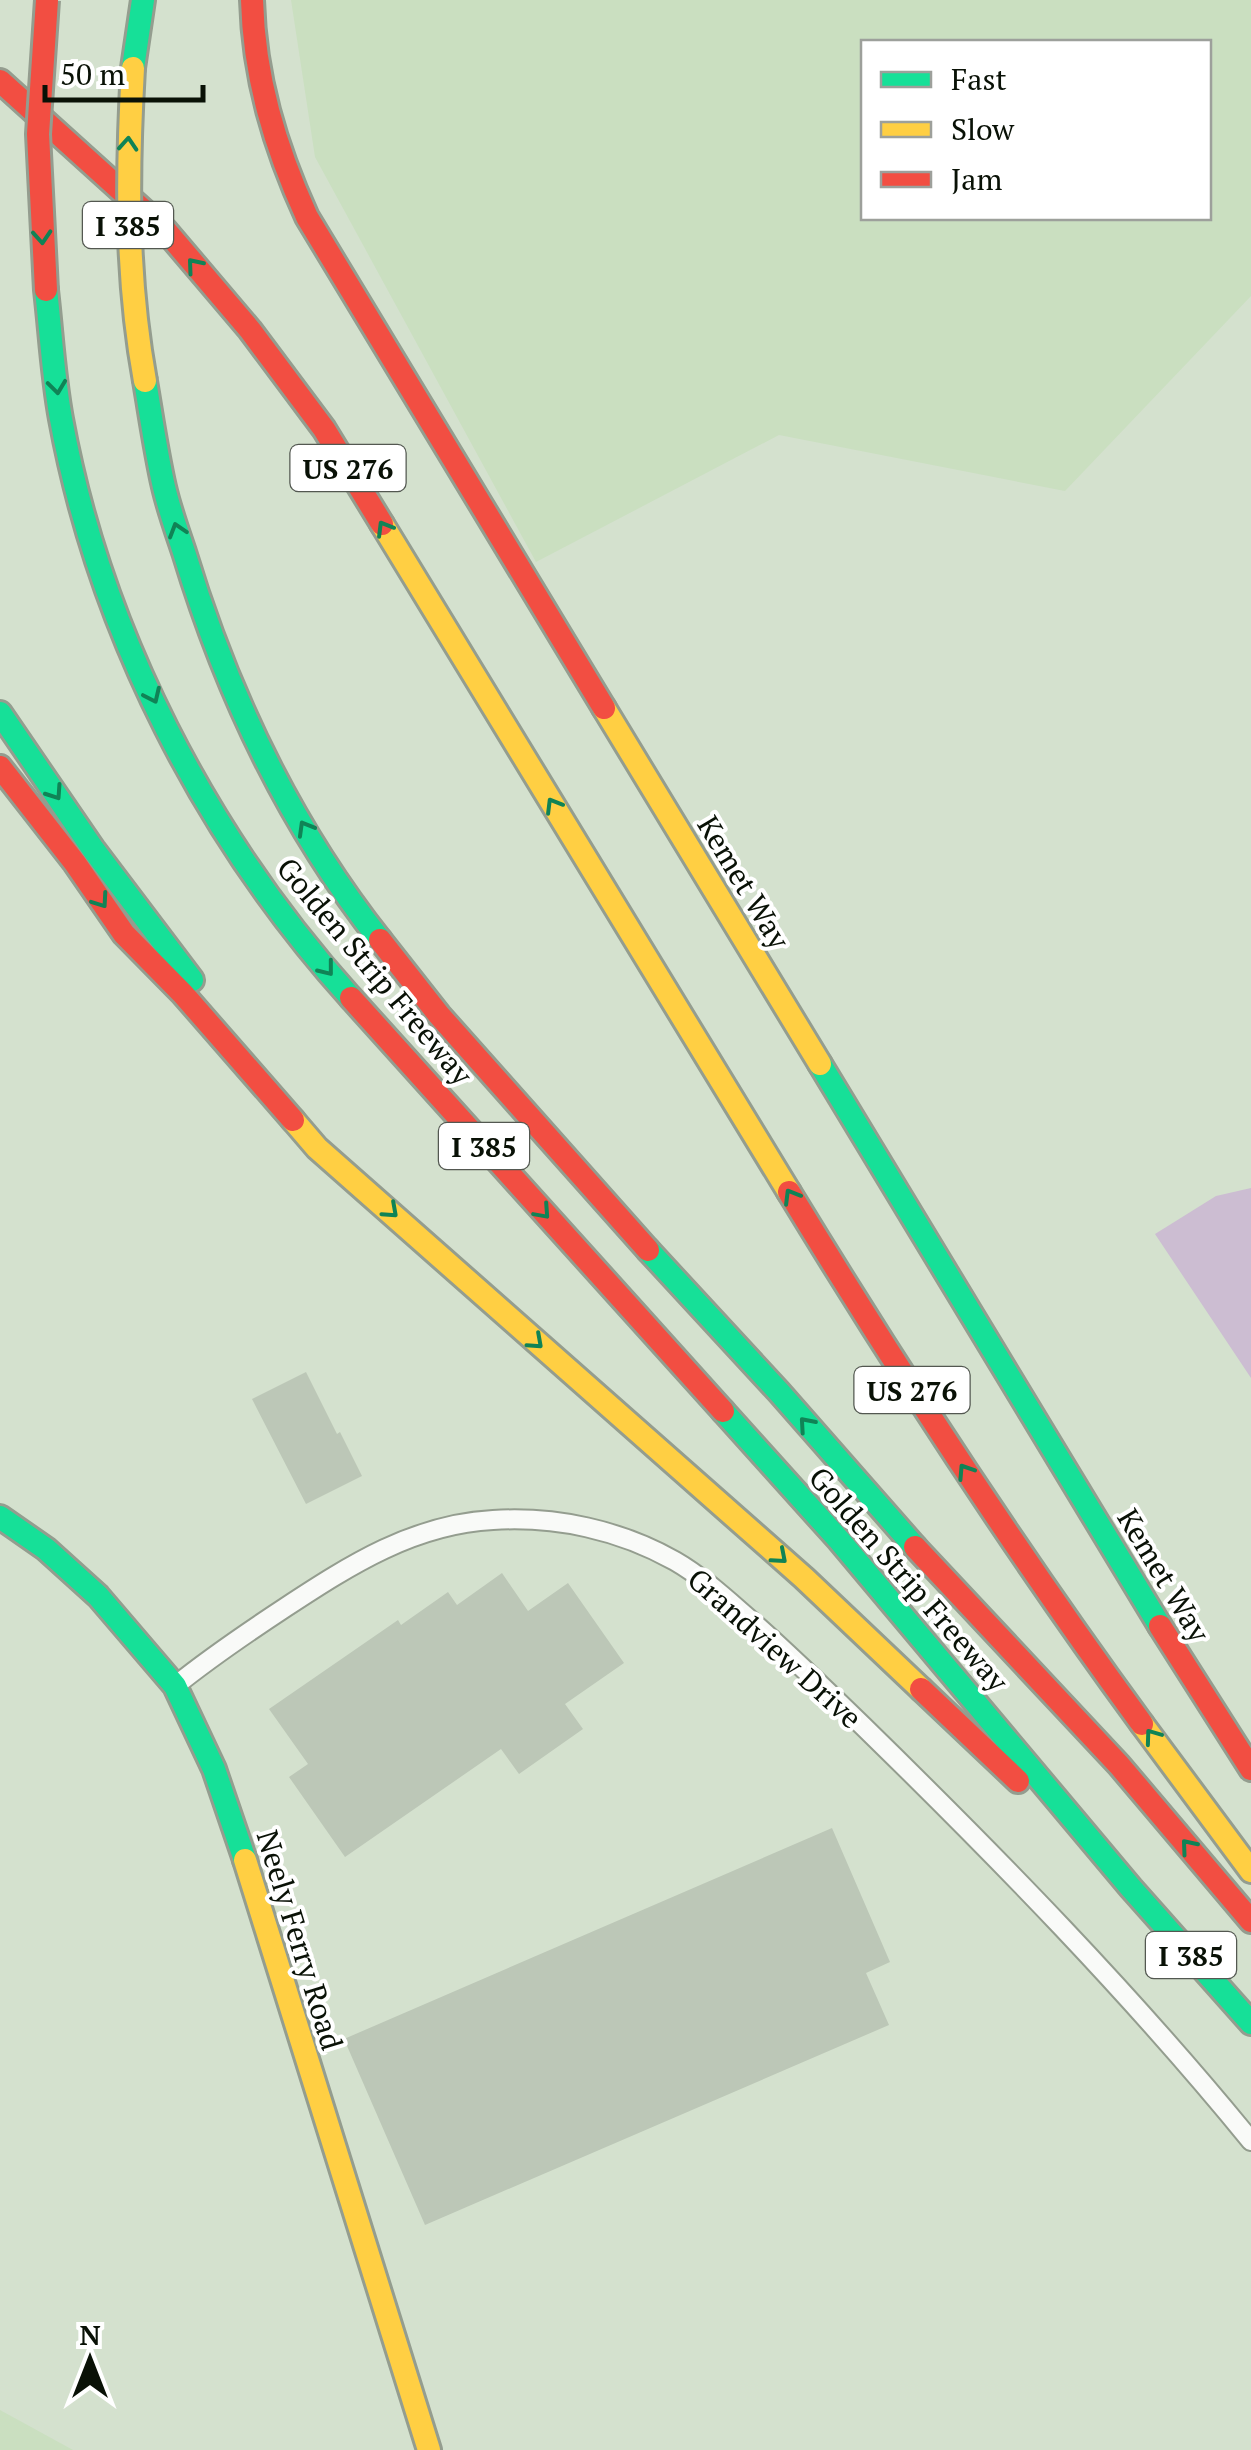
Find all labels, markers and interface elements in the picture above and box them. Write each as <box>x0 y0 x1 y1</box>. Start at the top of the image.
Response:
scale bar <box>45 40 202 102</box>
legend <box>861 40 1211 220</box>
text: 50 m <box>60 54 125 94</box>
text: Fast <box>951 59 1007 99</box>
text: Slow <box>951 109 1015 149</box>
one-way arrow <box>116 136 138 152</box>
text: Jam <box>951 159 1002 199</box>
road number: I 385 <box>83 202 173 248</box>
one-way arrow <box>31 230 53 246</box>
one-way arrow <box>187 259 205 277</box>
one-way arrow <box>46 379 67 395</box>
road number: US 276 <box>290 445 406 491</box>
one-way arrow <box>377 520 396 538</box>
one-way arrow <box>168 523 189 540</box>
one-way arrow <box>141 686 161 704</box>
one-way arrow <box>43 782 61 801</box>
one-way arrow <box>546 798 565 816</box>
street label: Kemet Way <box>689 808 800 957</box>
one-way arrow <box>298 821 317 839</box>
street label: Golden Strip Freeway <box>268 849 483 1094</box>
one-way arrow <box>89 889 107 908</box>
one-way arrow <box>315 958 333 976</box>
road number: I 385 <box>439 1123 529 1169</box>
one-way arrow <box>784 1189 803 1207</box>
one-way arrow <box>379 1199 398 1217</box>
one-way arrow <box>532 1200 550 1219</box>
one-way arrow <box>524 1330 543 1348</box>
road number: US 276 <box>854 1367 970 1413</box>
one-way arrow <box>800 1417 818 1435</box>
street label: Golden Strip Freeway <box>800 1458 1018 1700</box>
one-way arrow <box>958 1463 977 1481</box>
street label: Kemet Way <box>1109 1501 1220 1650</box>
one-way arrow <box>768 1545 787 1563</box>
street label: Grandview Drive <box>679 1559 871 1737</box>
one-way arrow <box>1146 1729 1163 1747</box>
street label: Neely Ferry Road <box>248 1825 352 2055</box>
one-way arrow <box>1182 1840 1200 1858</box>
road number: I 385 <box>1146 1932 1236 1978</box>
north arrow <box>40 2310 140 2410</box>
text: N <box>79 2316 101 2353</box>

